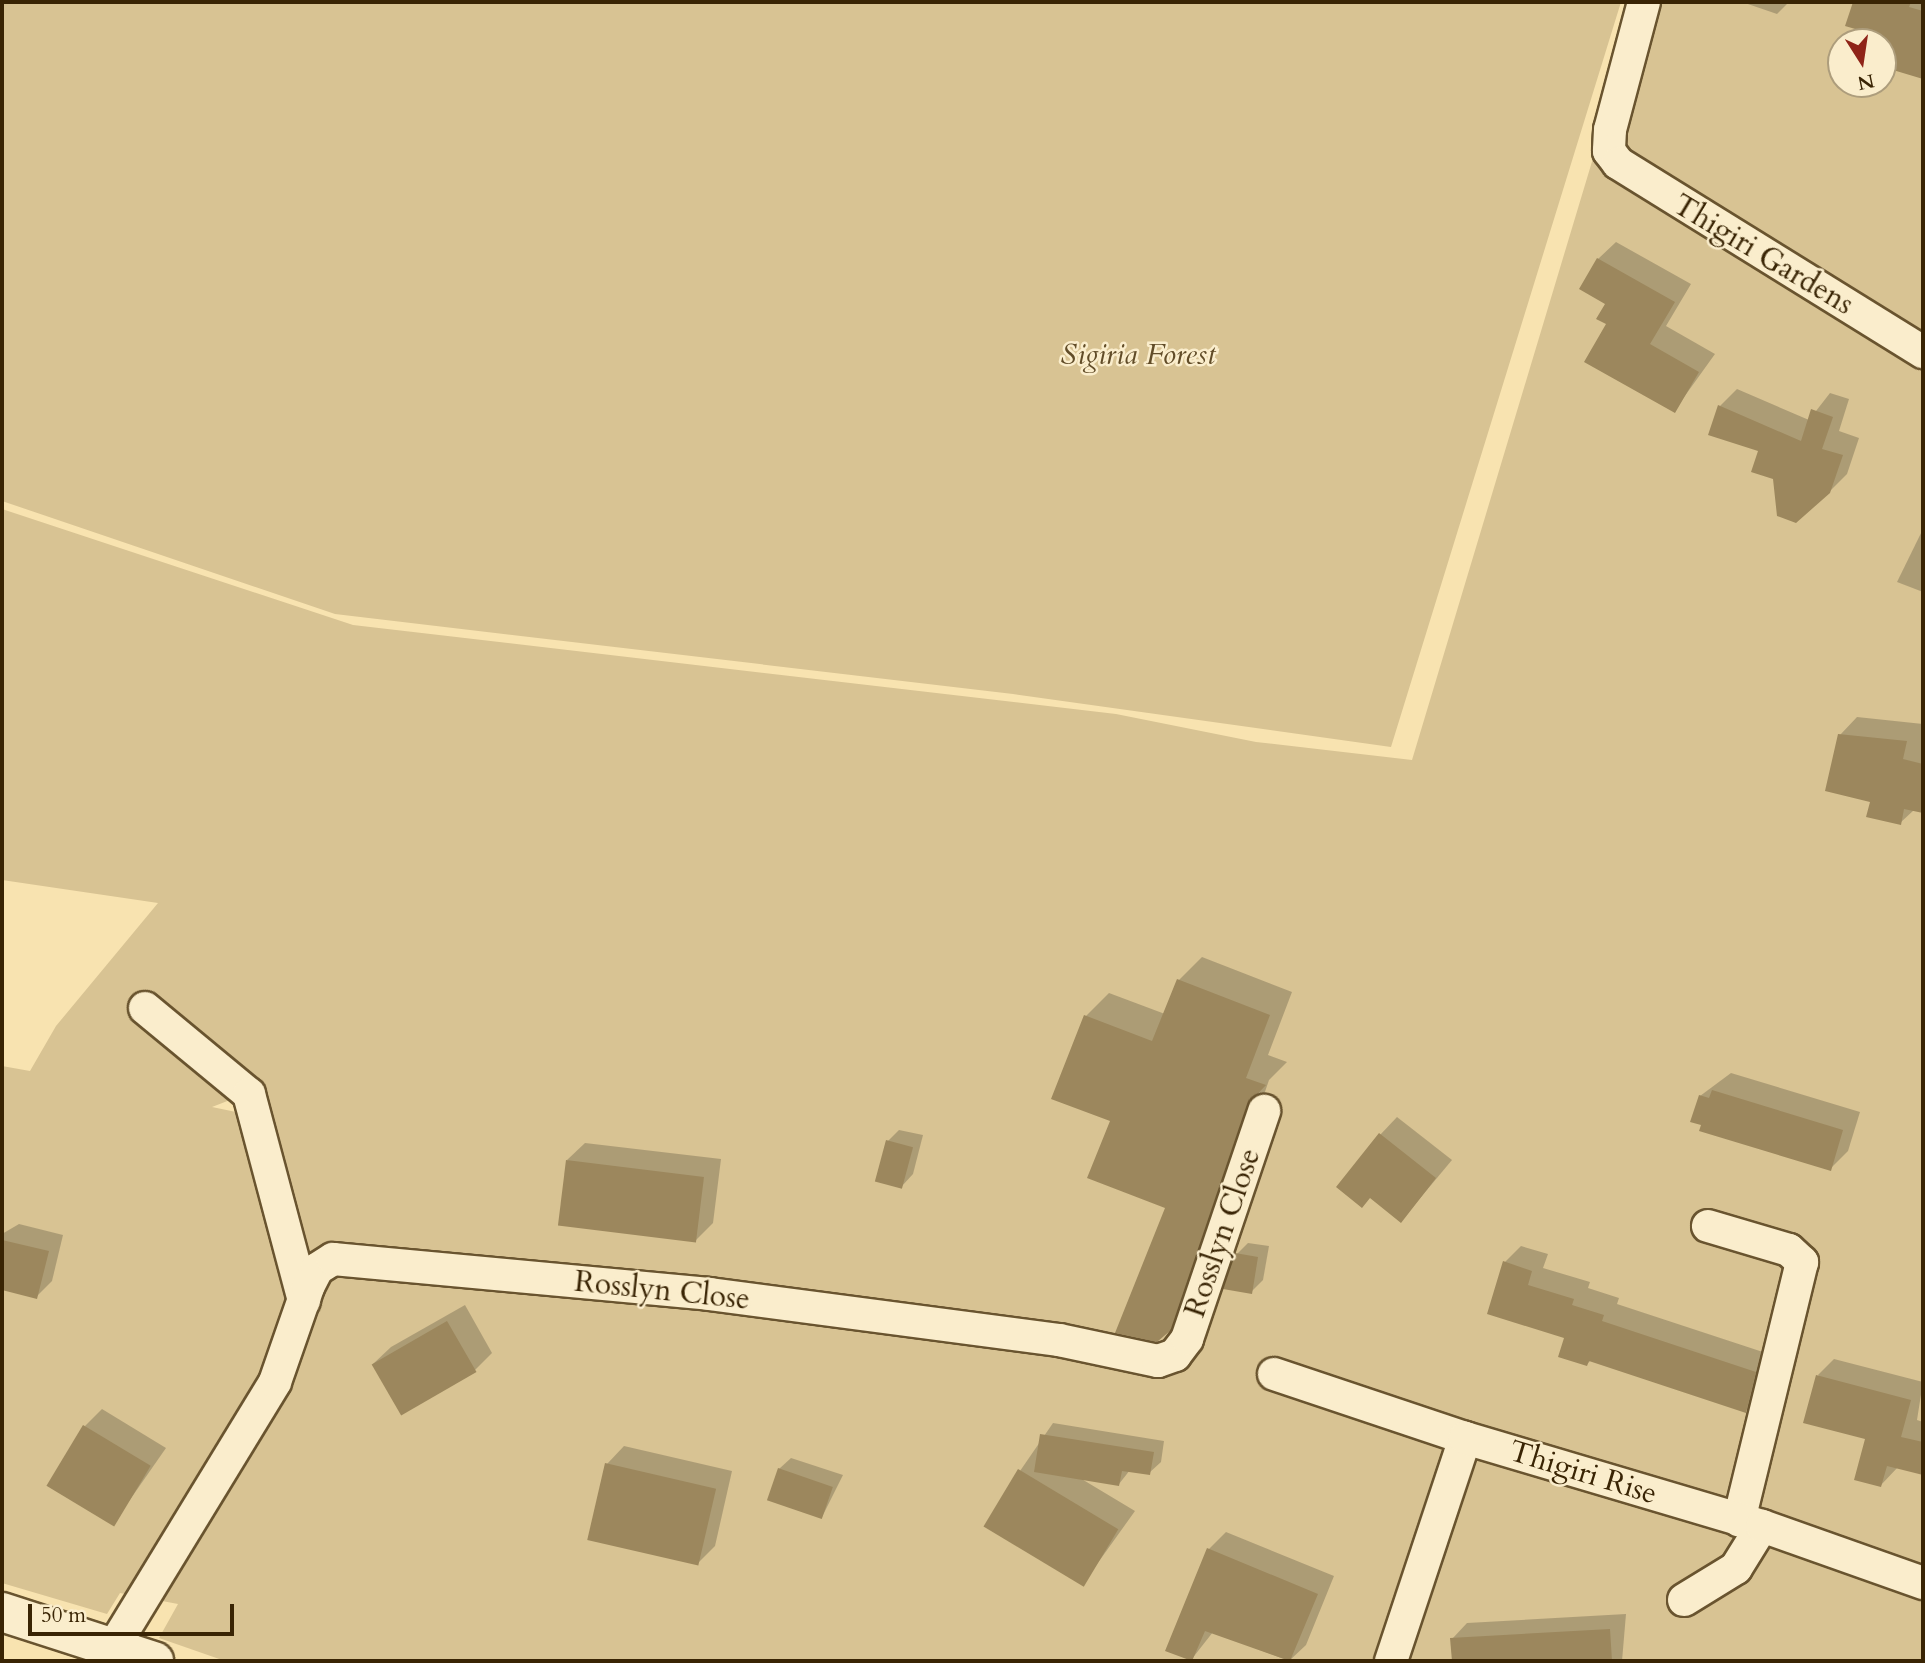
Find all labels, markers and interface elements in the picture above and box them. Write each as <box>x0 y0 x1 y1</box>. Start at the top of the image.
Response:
north arrow <box>1827 28 1897 98</box>
text: N <box>1855 67 1877 96</box>
street label: Thigiri Gardens <box>1666 187 1860 323</box>
park label: Sigiria Forest <box>1061 337 1215 373</box>
street label: Rosslyn Close <box>1177 1144 1269 1322</box>
street label: Rosslyn Close <box>573 1264 751 1318</box>
street label: Thigiri Rise <box>1505 1433 1661 1513</box>
scale bar <box>32 1590 238 1634</box>
text: 50 m <box>41 1601 86 1630</box>

